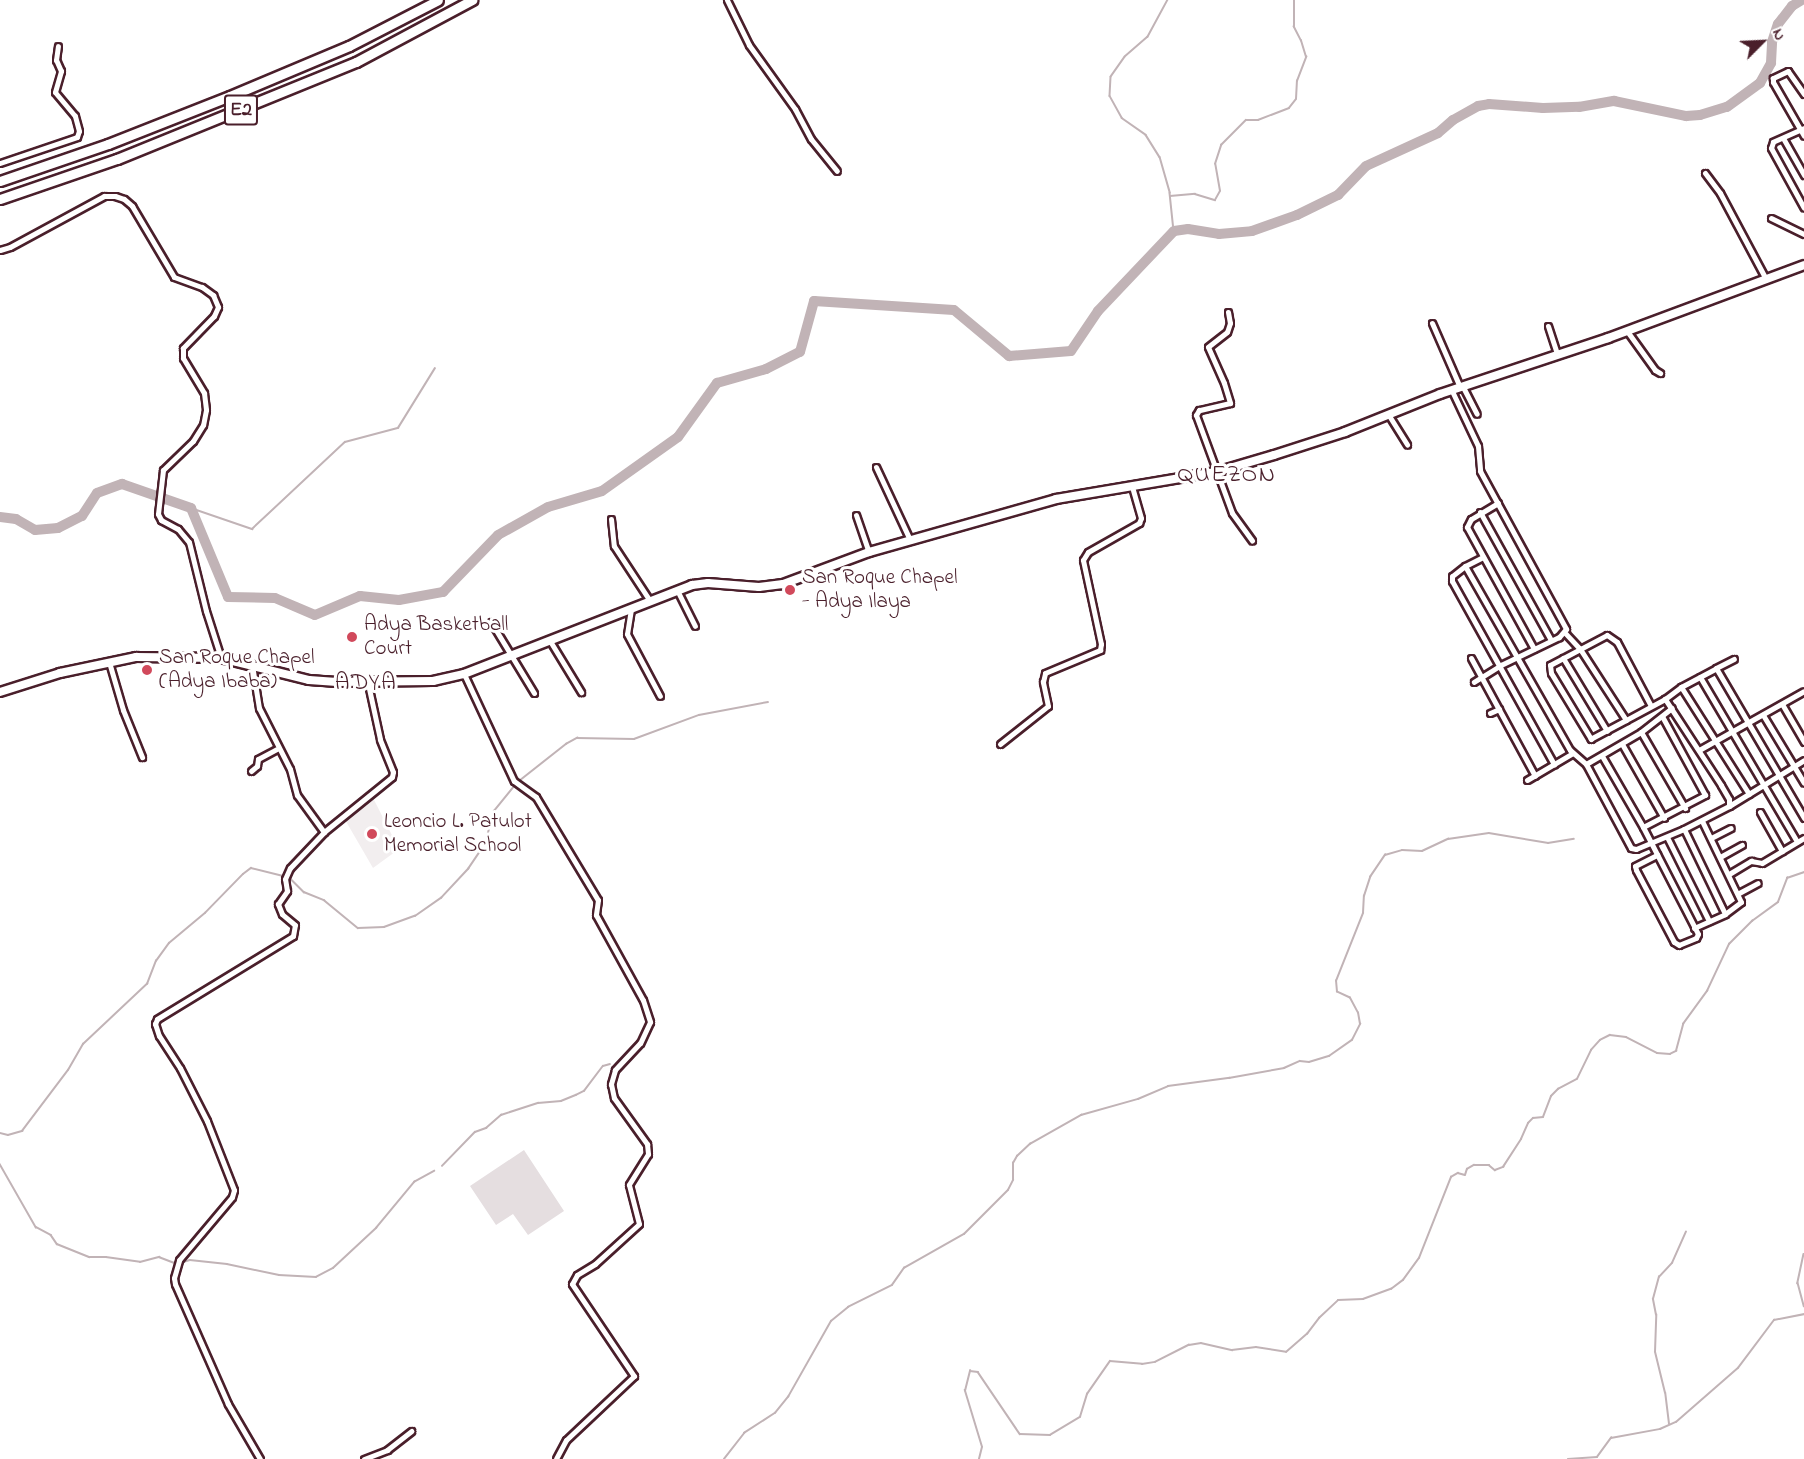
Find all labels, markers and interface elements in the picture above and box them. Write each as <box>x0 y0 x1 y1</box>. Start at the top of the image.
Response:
north arrow <box>1732 12 1792 72</box>
text: N <box>1765 25 1792 44</box>
road number: E2 <box>223 93 259 127</box>
district label: QUEZON <box>1178 462 1276 490</box>
place label: San Roque Chapel - Adya Ilaya <box>802 565 958 615</box>
marker: San Roque Chapel - Adya Ilaya <box>783 583 797 597</box>
place label: Adya Basketball Court <box>364 612 508 662</box>
marker: Adya Basketball Court <box>345 630 359 644</box>
place label: San Roque Chapel (Adya Ibaba) <box>159 645 315 695</box>
marker: San Roque Chapel (Adya Ibaba) <box>140 663 154 677</box>
district label: ADYA <box>335 670 397 698</box>
place label: Leoncio L. Patulot Memorial School <box>384 809 532 859</box>
marker: Leoncio L. Patulot Memorial School <box>365 827 379 841</box>

